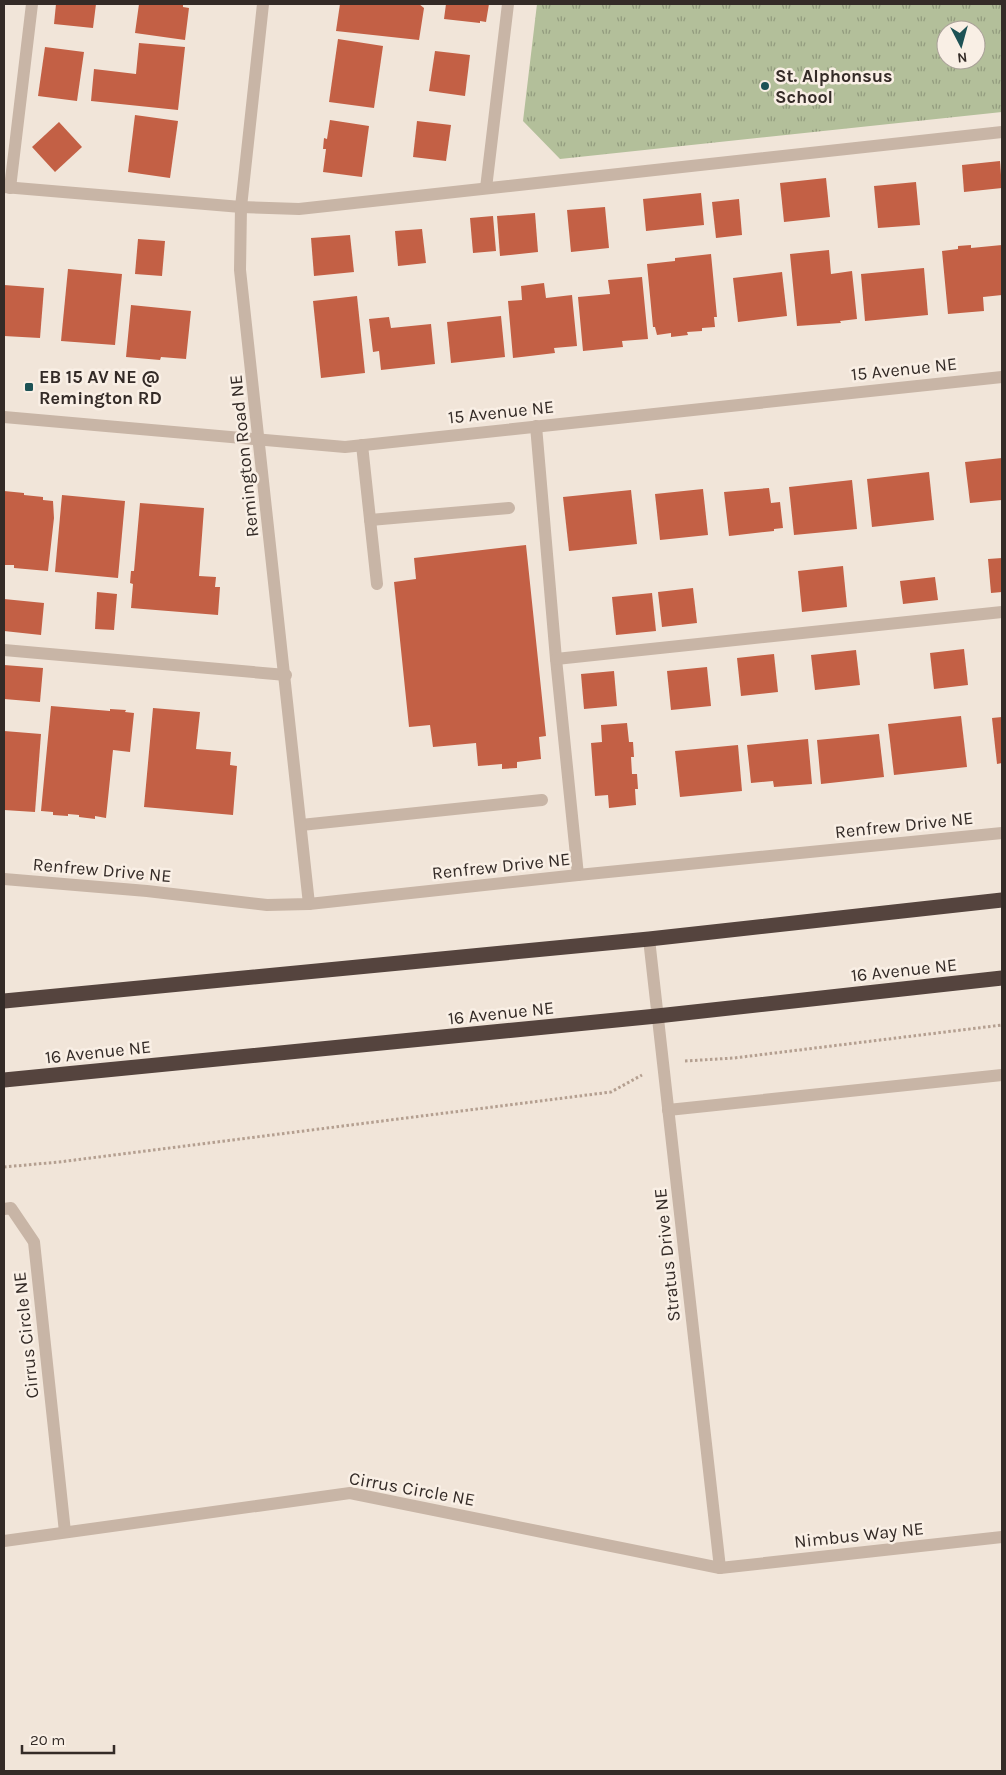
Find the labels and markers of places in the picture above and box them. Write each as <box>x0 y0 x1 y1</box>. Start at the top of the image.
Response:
place label: St. Alphonsus School <box>775 65 893 108</box>
marker: St. Alphonsus School <box>759 80 771 92</box>
place label: EB 15 AV NE @ Remington RD <box>39 366 162 409</box>
marker: EB 15 AV NE @ Remington RD <box>23 381 35 393</box>

